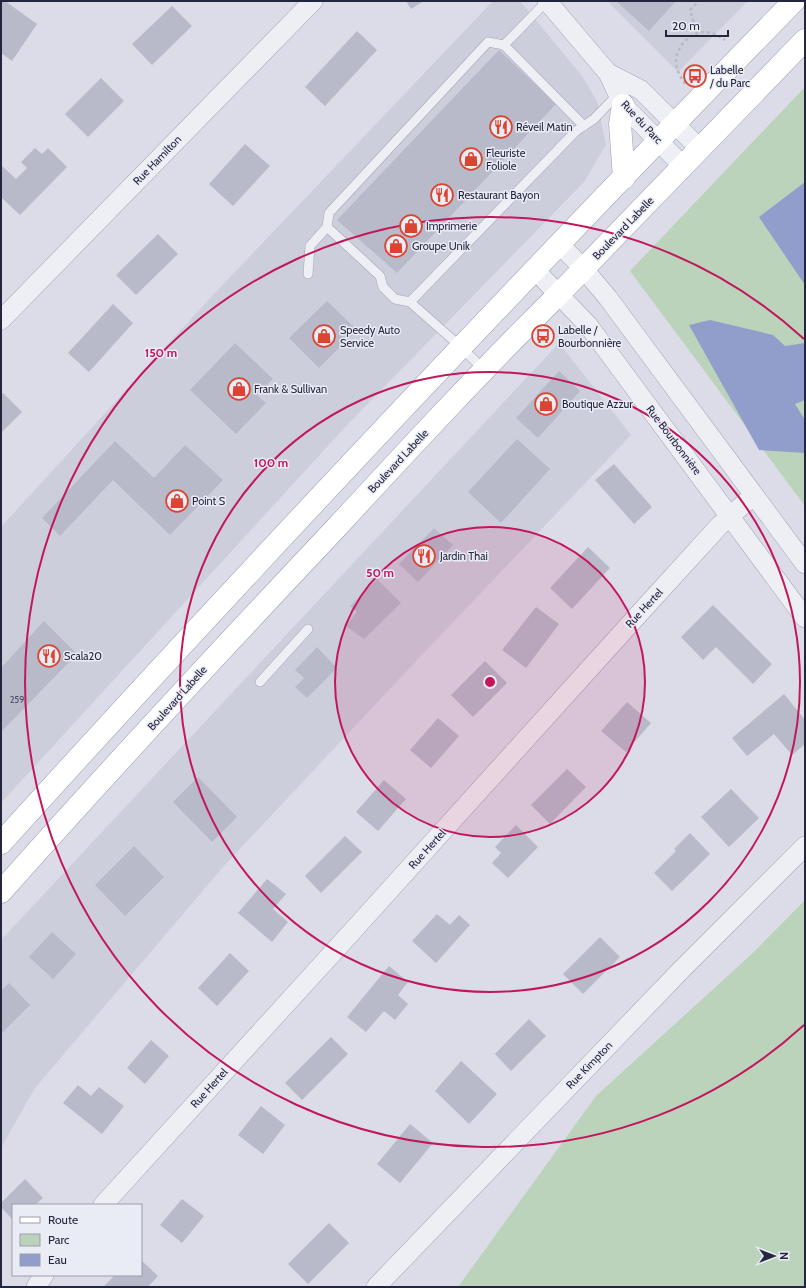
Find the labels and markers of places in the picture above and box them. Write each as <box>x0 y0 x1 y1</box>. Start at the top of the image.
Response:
bus stop icon: Labelle / du Parc <box>682 63 708 89</box>
place label: Labelle / du Parc <box>709 63 750 90</box>
restaurant icon: Réveil Matin <box>488 114 514 140</box>
place label: Réveil Matin <box>516 120 573 134</box>
shop icon: Fleuriste Foliole <box>458 146 484 172</box>
place label: Fleuriste Foliole <box>486 146 526 173</box>
restaurant icon: Restaurant Bayon <box>429 182 455 208</box>
place label: Restaurant Bayon <box>458 188 540 202</box>
shop icon: Imprimerie <box>398 213 424 239</box>
place label: Imprimerie <box>426 219 477 233</box>
shop icon: Groupe Unik <box>383 233 409 259</box>
place label: Groupe Unik <box>412 239 470 253</box>
shop icon: Speedy Auto Service <box>311 323 337 349</box>
place label: Speedy Auto Service <box>340 323 400 350</box>
bus stop icon: Labelle / Bourbonnière <box>530 323 556 349</box>
place label: Labelle / Bourbonnière <box>558 323 622 350</box>
shop icon: Frank & Sullivan <box>226 376 252 402</box>
place label: Frank & Sullivan <box>254 382 327 396</box>
shop icon: Boutique Azzur <box>533 391 559 417</box>
place label: Boutique Azzur <box>562 397 633 411</box>
shop icon: Point S <box>164 488 190 514</box>
place label: Point S <box>192 494 226 508</box>
restaurant icon: Jardin Thai <box>411 543 437 569</box>
place label: Jardin Thai <box>439 549 488 563</box>
restaurant icon: Scala20 <box>36 643 62 669</box>
place label: Scala20 <box>64 649 102 663</box>
centre of rings <box>483 675 497 689</box>

